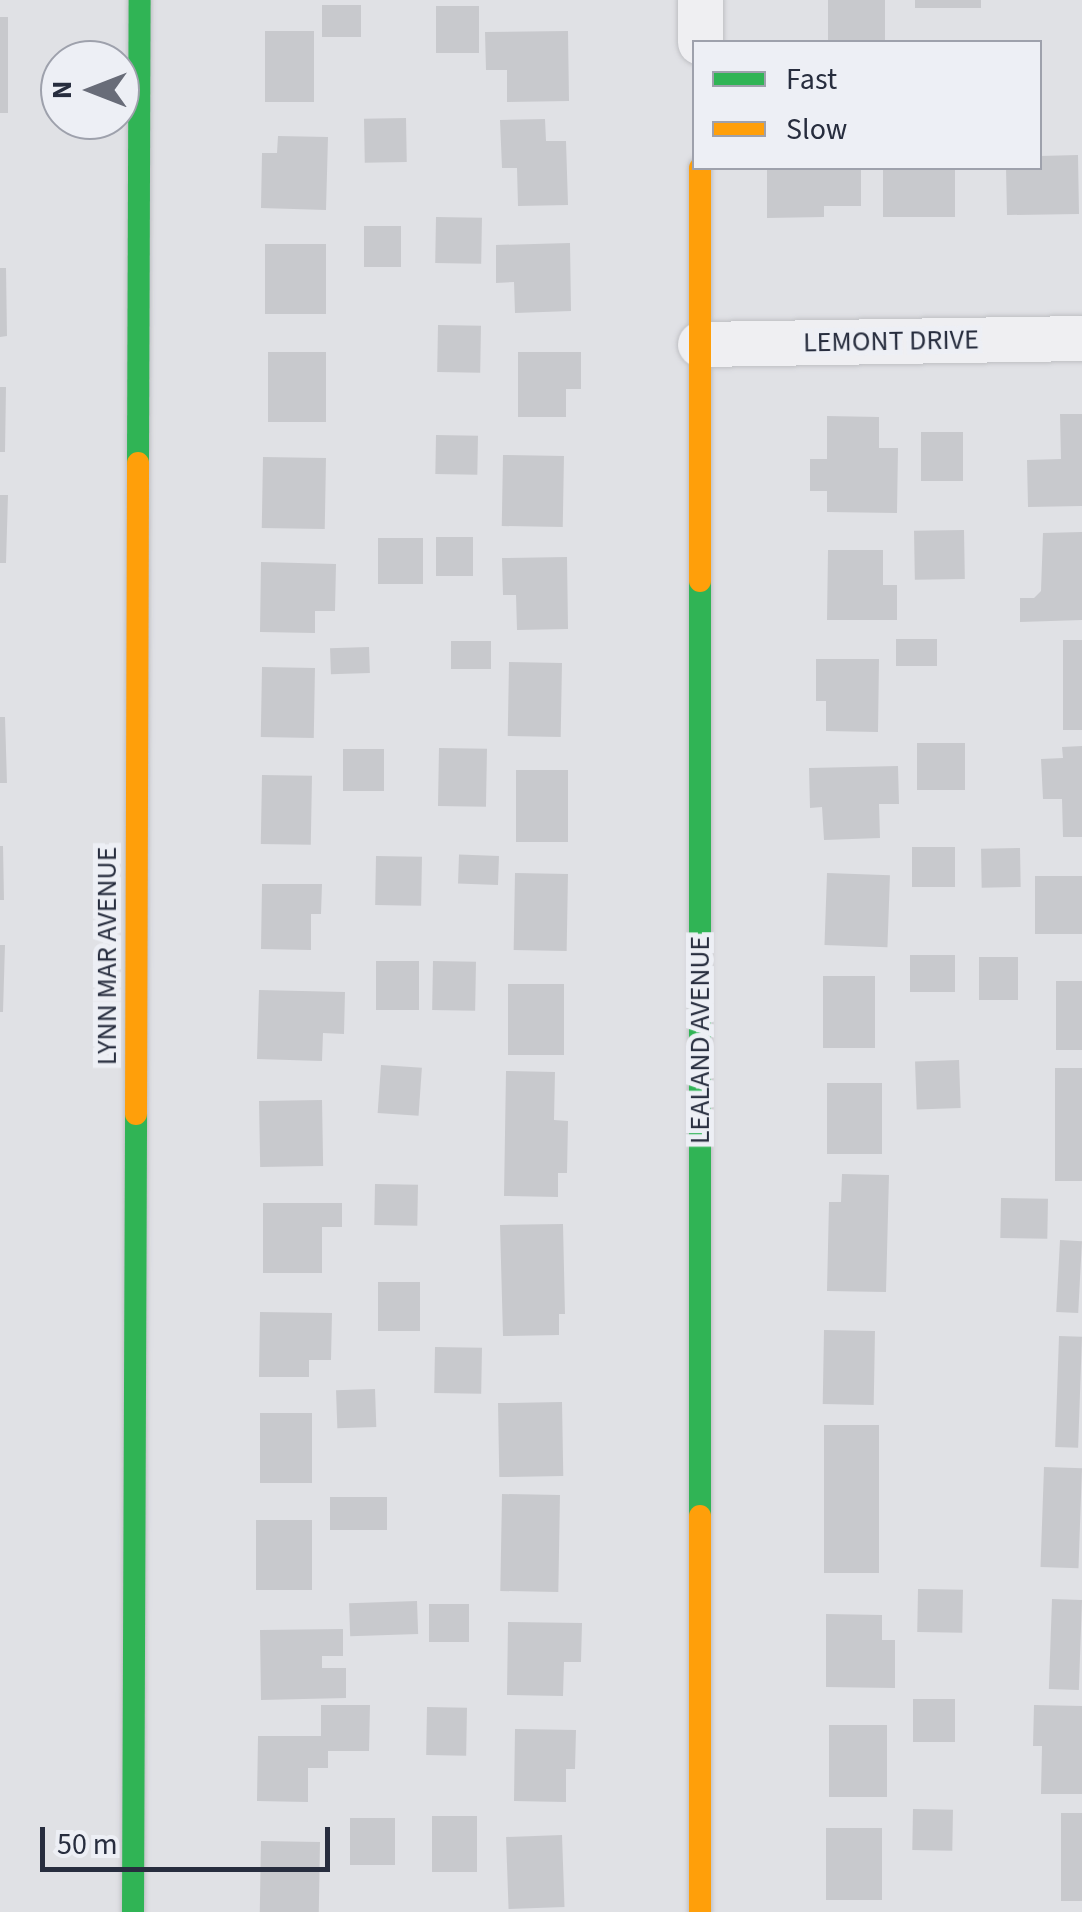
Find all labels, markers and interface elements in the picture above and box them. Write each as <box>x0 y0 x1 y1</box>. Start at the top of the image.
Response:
north arrow <box>40 40 140 140</box>
legend <box>692 40 1042 170</box>
text: Fast <box>786 58 837 101</box>
text: N <box>42 81 82 99</box>
text: Slow <box>786 108 847 151</box>
street label: LEMONT DRIVE <box>803 323 979 359</box>
street label: LYNN MAR AVENUE <box>90 847 124 1065</box>
street label: LEALAND AVENUE <box>683 936 717 1144</box>
scale bar <box>45 1807 335 1869</box>
text: 50 m <box>57 1823 118 1866</box>

